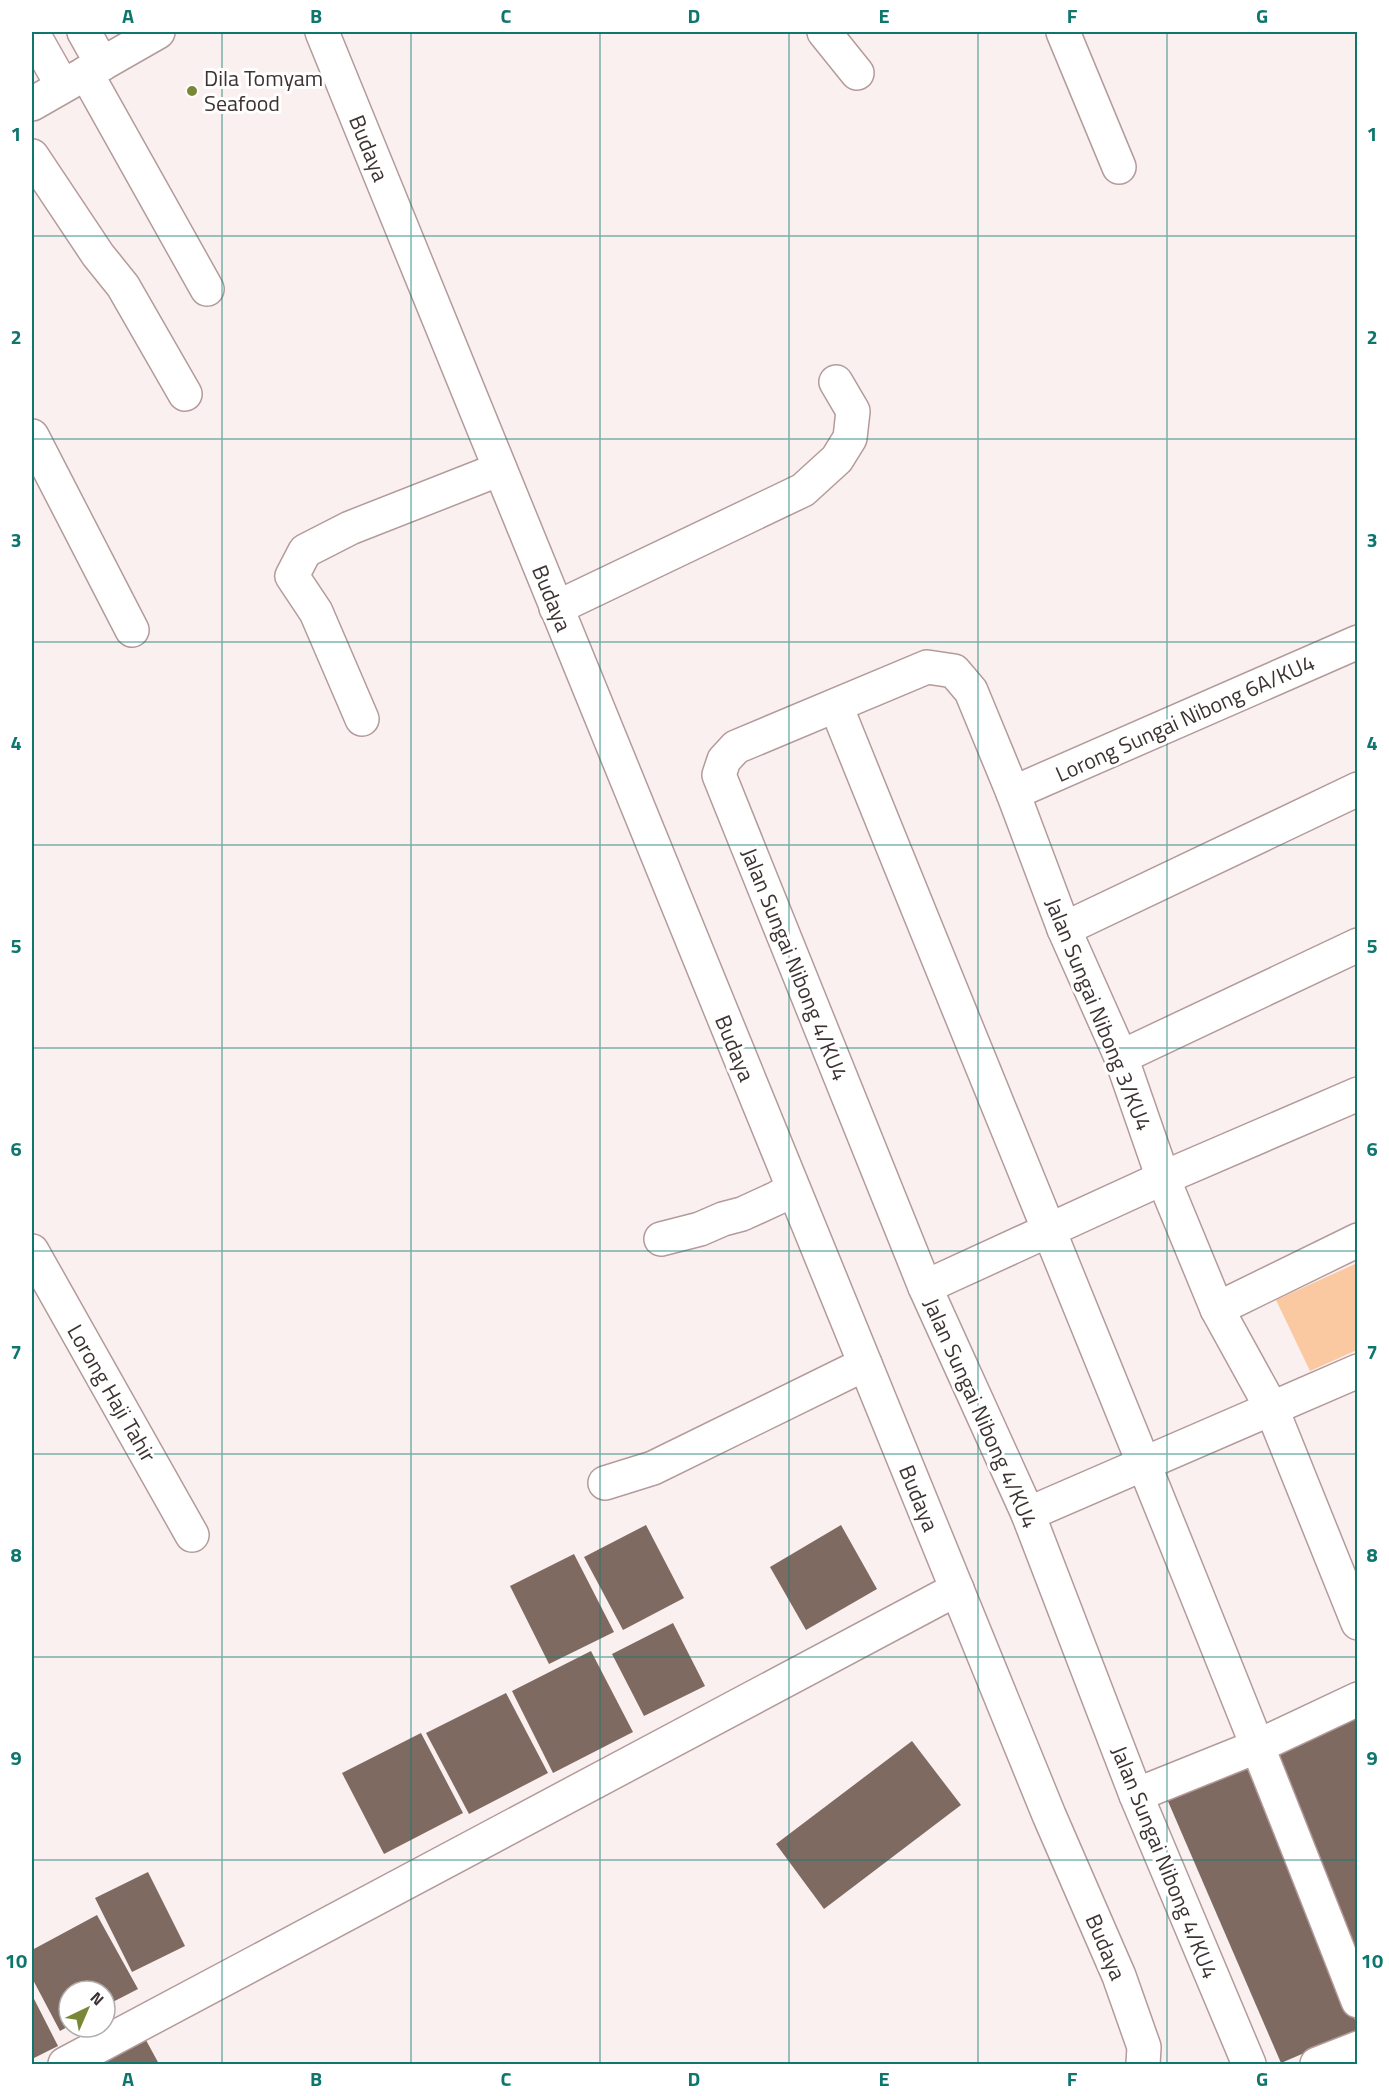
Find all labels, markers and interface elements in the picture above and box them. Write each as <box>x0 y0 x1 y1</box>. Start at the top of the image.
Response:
text: A <box>122 0 134 31</box>
text: B <box>310 0 322 31</box>
text: C <box>501 0 512 31</box>
text: D <box>688 0 700 31</box>
text: E <box>878 0 890 31</box>
text: F <box>1067 0 1078 31</box>
text: G <box>1256 0 1268 31</box>
place label: Dila Tomyam Seafood <box>204 61 323 120</box>
marker: Dila Tomyam Seafood <box>185 84 199 98</box>
street label: Budaya <box>340 110 398 186</box>
text: 1 <box>10 118 22 149</box>
text: 1 <box>1366 118 1378 149</box>
text: 2 <box>10 321 22 352</box>
text: 2 <box>1366 321 1378 352</box>
text: 3 <box>10 524 22 555</box>
text: 3 <box>1366 524 1378 555</box>
street label: Budaya <box>523 560 581 636</box>
street label: Lorong Sungai Nibong 6A/KU4 <box>1050 645 1320 791</box>
text: 4 <box>10 727 22 758</box>
text: 4 <box>1366 727 1378 758</box>
street label: Jalan Sungai Nibong 4/KU4 <box>733 842 857 1086</box>
street label: Jalan Sungai Nibong 3/KU4 <box>1037 892 1161 1136</box>
text: 5 <box>10 930 22 961</box>
text: 5 <box>1366 930 1378 961</box>
street label: Budaya <box>706 1010 764 1086</box>
text: 6 <box>10 1133 22 1164</box>
text: 6 <box>1366 1133 1378 1164</box>
street label: Jalan Sungai Nibong 4/KU4 <box>915 1292 1047 1534</box>
street label: Lorong Haji Tahir <box>59 1318 165 1469</box>
text: 7 <box>10 1336 22 1367</box>
text: 7 <box>1366 1336 1378 1367</box>
street label: Budaya <box>890 1460 948 1536</box>
text: 8 <box>10 1539 22 1570</box>
text: 8 <box>1366 1539 1378 1570</box>
street label: Jalan Sungai Nibong 4/KU4 <box>1103 1740 1227 1984</box>
text: 9 <box>10 1742 22 1773</box>
text: 9 <box>1366 1742 1378 1773</box>
street label: Budaya <box>1077 1908 1135 1986</box>
text: 10 <box>5 1945 27 1976</box>
text: 10 <box>1361 1945 1383 1976</box>
north arrow <box>57 1979 117 2039</box>
text: N <box>85 1986 110 2011</box>
text: A <box>122 2063 134 2094</box>
text: B <box>310 2063 322 2094</box>
text: C <box>501 2063 512 2094</box>
text: D <box>688 2063 700 2094</box>
text: E <box>878 2063 890 2094</box>
text: F <box>1067 2063 1078 2094</box>
text: G <box>1256 2063 1268 2094</box>

